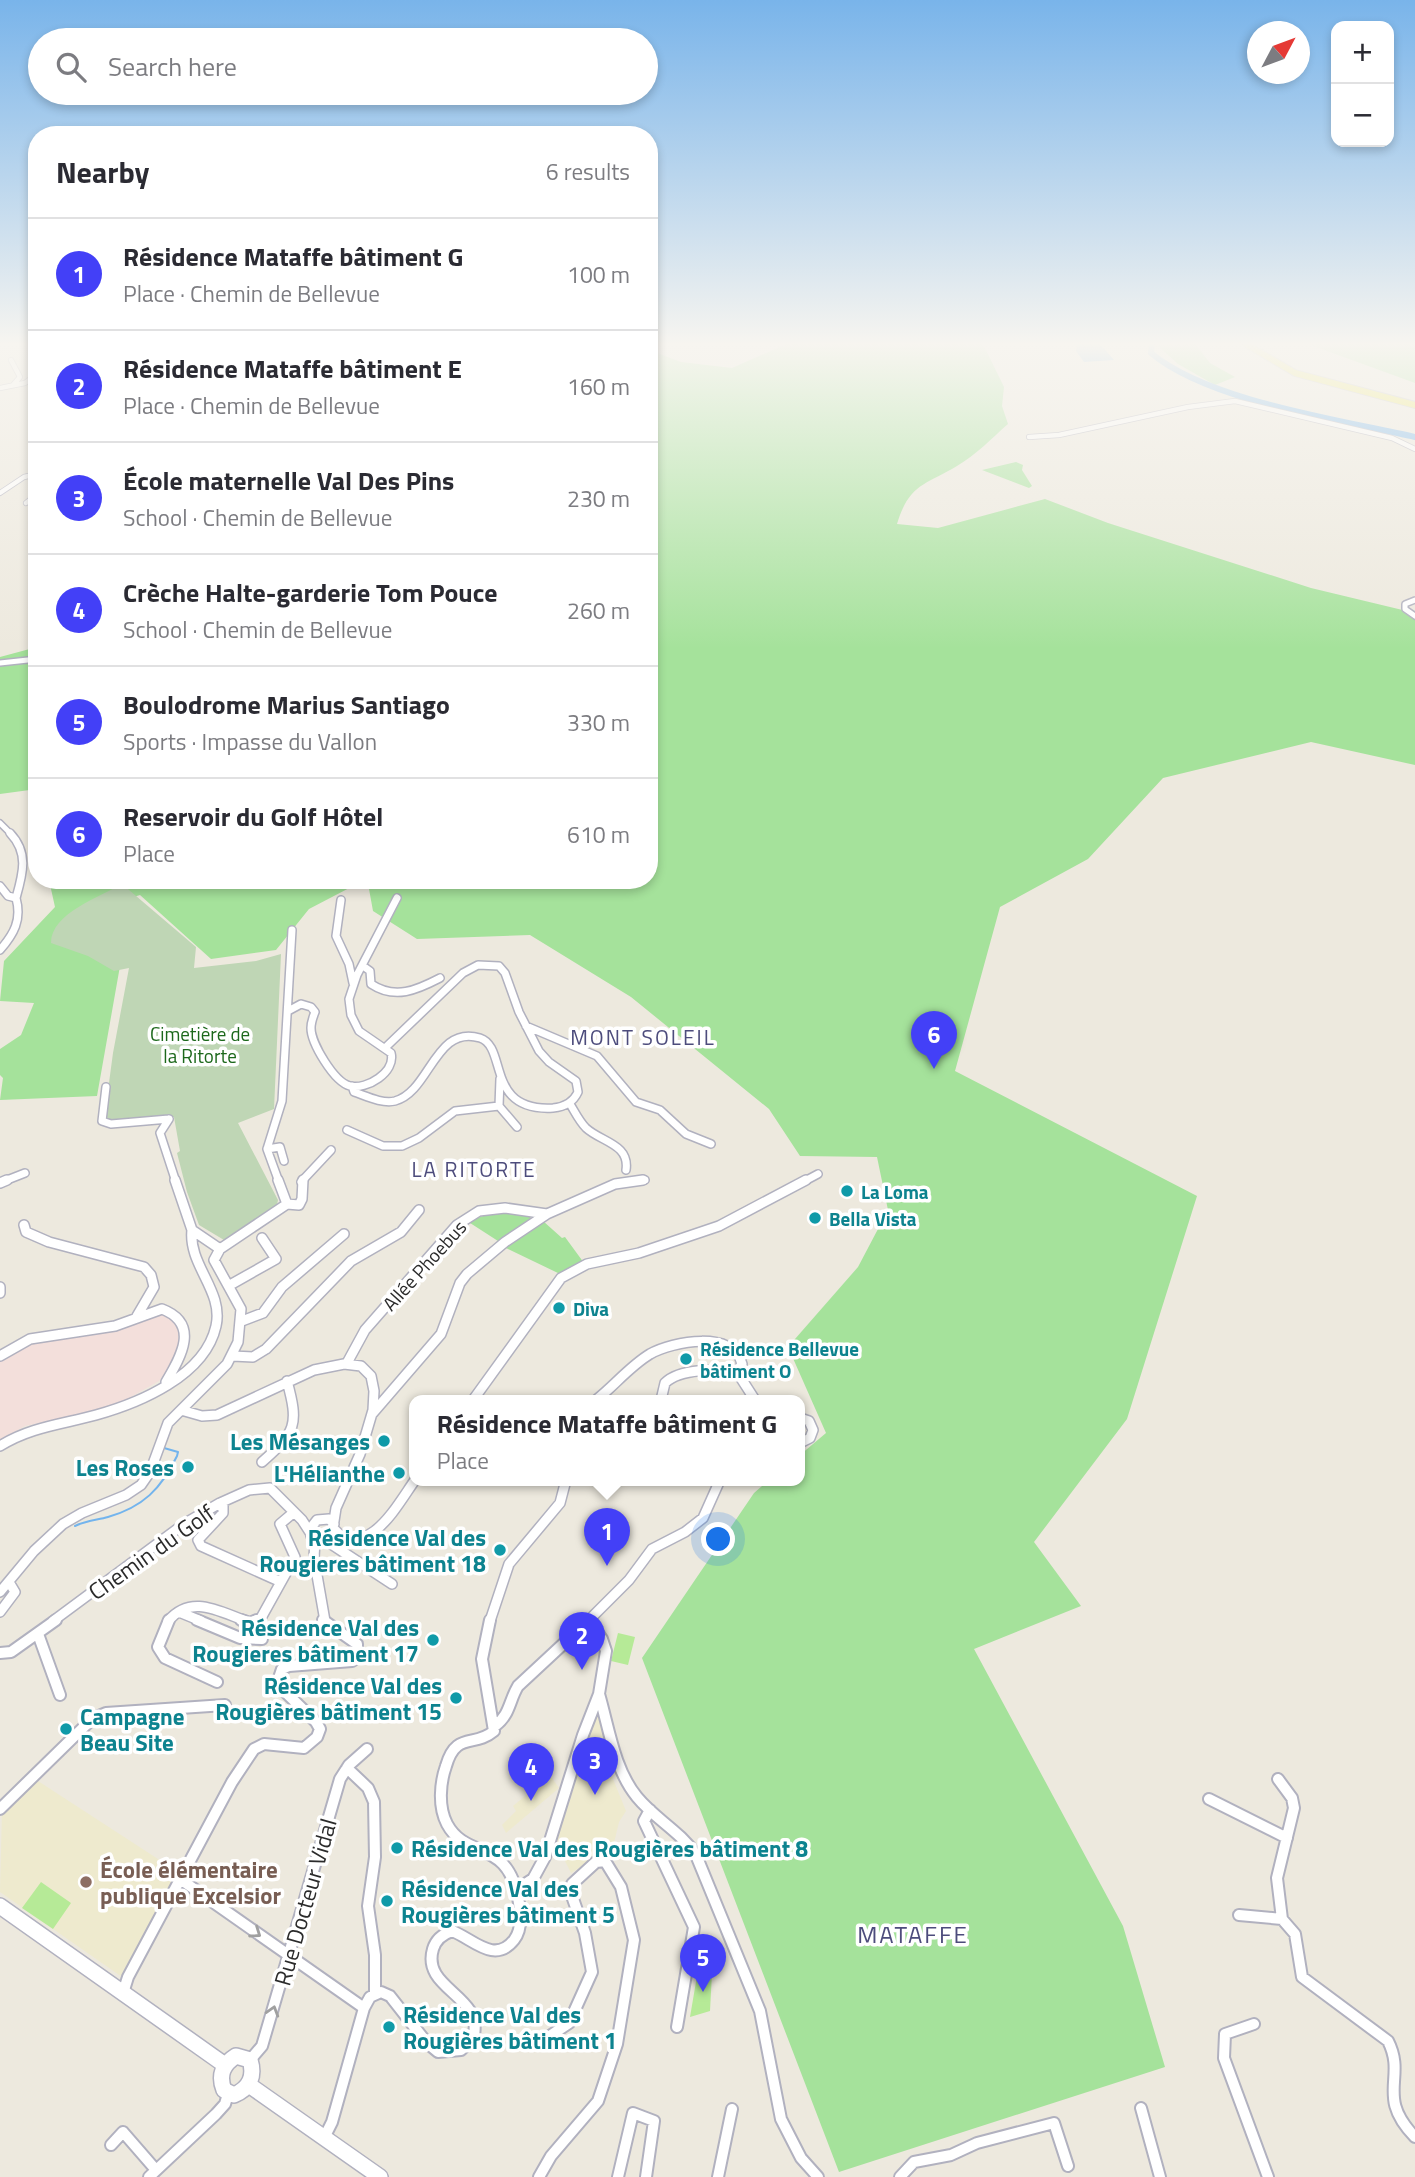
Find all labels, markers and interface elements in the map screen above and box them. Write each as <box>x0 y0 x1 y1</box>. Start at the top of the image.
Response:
north arrow <box>1247 21 1310 84</box>
map controls <box>1331 21 1394 147</box>
button: + <box>1331 21 1394 84</box>
search box <box>28 28 658 105</box>
text: Search here <box>108 47 237 86</box>
icon: search <box>52 48 90 86</box>
button: − <box>1331 84 1394 147</box>
text: Nearby <box>56 149 149 195</box>
text: 6 results <box>546 154 630 189</box>
text: Résidence Mataffe bâtiment G <box>123 237 463 276</box>
text: 1 <box>73 257 85 292</box>
text: 100 m <box>567 257 630 292</box>
text: Place · Chemin de Bellevue <box>123 276 380 311</box>
text: Résidence Mataffe bâtiment E <box>123 349 462 388</box>
text: 2 <box>73 369 85 404</box>
text: 160 m <box>567 369 630 404</box>
text: Place · Chemin de Bellevue <box>123 388 380 423</box>
text: École maternelle Val Des Pins <box>123 461 454 500</box>
text: 3 <box>73 481 85 516</box>
text: 230 m <box>567 481 630 516</box>
text: School · Chemin de Bellevue <box>123 500 392 535</box>
text: Crèche Halte-garderie Tom Pouce <box>123 573 498 612</box>
text: 4 <box>73 593 85 628</box>
text: 260 m <box>567 593 630 628</box>
text: School · Chemin de Bellevue <box>123 612 392 647</box>
text: Boulodrome Marius Santiago <box>123 685 450 724</box>
text: 5 <box>73 705 85 740</box>
text: 330 m <box>567 705 630 740</box>
text: Sports · Impasse du Vallon <box>123 724 377 759</box>
text: Reservoir du Golf Hôtel <box>123 797 383 836</box>
text: 6 <box>73 817 85 852</box>
text: 610 m <box>567 817 630 852</box>
text: Place <box>123 836 175 871</box>
pin: 6 <box>911 1011 957 1069</box>
park label: Cimetière de la Ritorte <box>150 1019 250 1070</box>
district label: MONT SOLEIL <box>570 1021 716 1053</box>
district label: LA RITORTE <box>411 1153 537 1185</box>
place label: La Loma <box>861 1177 929 1206</box>
marker: La Loma <box>839 1183 855 1199</box>
place label: Bella Vista <box>829 1204 917 1233</box>
marker: Bella Vista <box>807 1210 823 1226</box>
street label: Allée Phoebus <box>375 1213 473 1317</box>
place label: Diva <box>573 1294 609 1323</box>
marker: Diva <box>551 1300 567 1316</box>
place label: Résidence Bellevue bâtiment O <box>700 1334 859 1385</box>
marker: Résidence Bellevue bâtiment O <box>678 1351 694 1367</box>
popup <box>409 1395 805 1486</box>
text: Résidence Mataffe bâtiment G <box>437 1404 777 1443</box>
place label: Les Mésanges <box>230 1424 370 1459</box>
marker: Les Mésanges <box>376 1433 392 1449</box>
text: Place <box>437 1443 489 1478</box>
place label: Les Roses <box>76 1450 174 1485</box>
place label: L'Hélianthe <box>274 1456 385 1491</box>
marker: Les Roses <box>180 1459 196 1475</box>
marker: L'Hélianthe <box>391 1465 407 1481</box>
street label: Chemin du Golf <box>81 1495 221 1608</box>
pin: 1 <box>584 1508 630 1566</box>
place label: Résidence Val des Rougieres bâtiment 18 <box>259 1520 486 1581</box>
your location <box>701 1522 735 1556</box>
marker: Résidence Val des Rougieres bâtiment 18 <box>492 1542 508 1558</box>
place label: Résidence Val des Rougieres bâtiment 17 <box>192 1610 419 1671</box>
pin: 2 <box>559 1612 605 1670</box>
marker: Résidence Val des Rougieres bâtiment 17 <box>425 1632 441 1648</box>
place label: Résidence Val des Rougières bâtiment 15 <box>215 1668 442 1729</box>
marker: Résidence Val des Rougières bâtiment 15 <box>448 1690 464 1706</box>
place label: Campagne Beau Site <box>80 1699 185 1760</box>
marker: Campagne Beau Site <box>58 1721 74 1737</box>
pin: 3 <box>572 1737 618 1795</box>
pin: 4 <box>508 1743 554 1801</box>
street label: Rue Docteur Vidal <box>264 1814 346 1990</box>
place label: Résidence Val des Rougières bâtiment 8 <box>411 1831 808 1866</box>
marker: Résidence Val des Rougières bâtiment 8 <box>389 1840 405 1856</box>
place label: École élémentaire publique Excelsior <box>100 1852 281 1913</box>
place label: Résidence Val des Rougières bâtiment 5 <box>401 1871 615 1932</box>
marker: École élémentaire publique Excelsior <box>78 1874 94 1890</box>
marker: Résidence Val des Rougières bâtiment 5 <box>379 1893 395 1909</box>
district label: MATAFFE <box>857 1916 969 1952</box>
one-way arrow <box>248 1925 261 1937</box>
pin: 5 <box>680 1934 726 1992</box>
place label: Résidence Val des Rougières bâtiment 1 <box>403 1997 617 2058</box>
one-way arrow <box>265 2005 280 2017</box>
marker: Résidence Val des Rougières bâtiment 1 <box>381 2019 397 2035</box>

